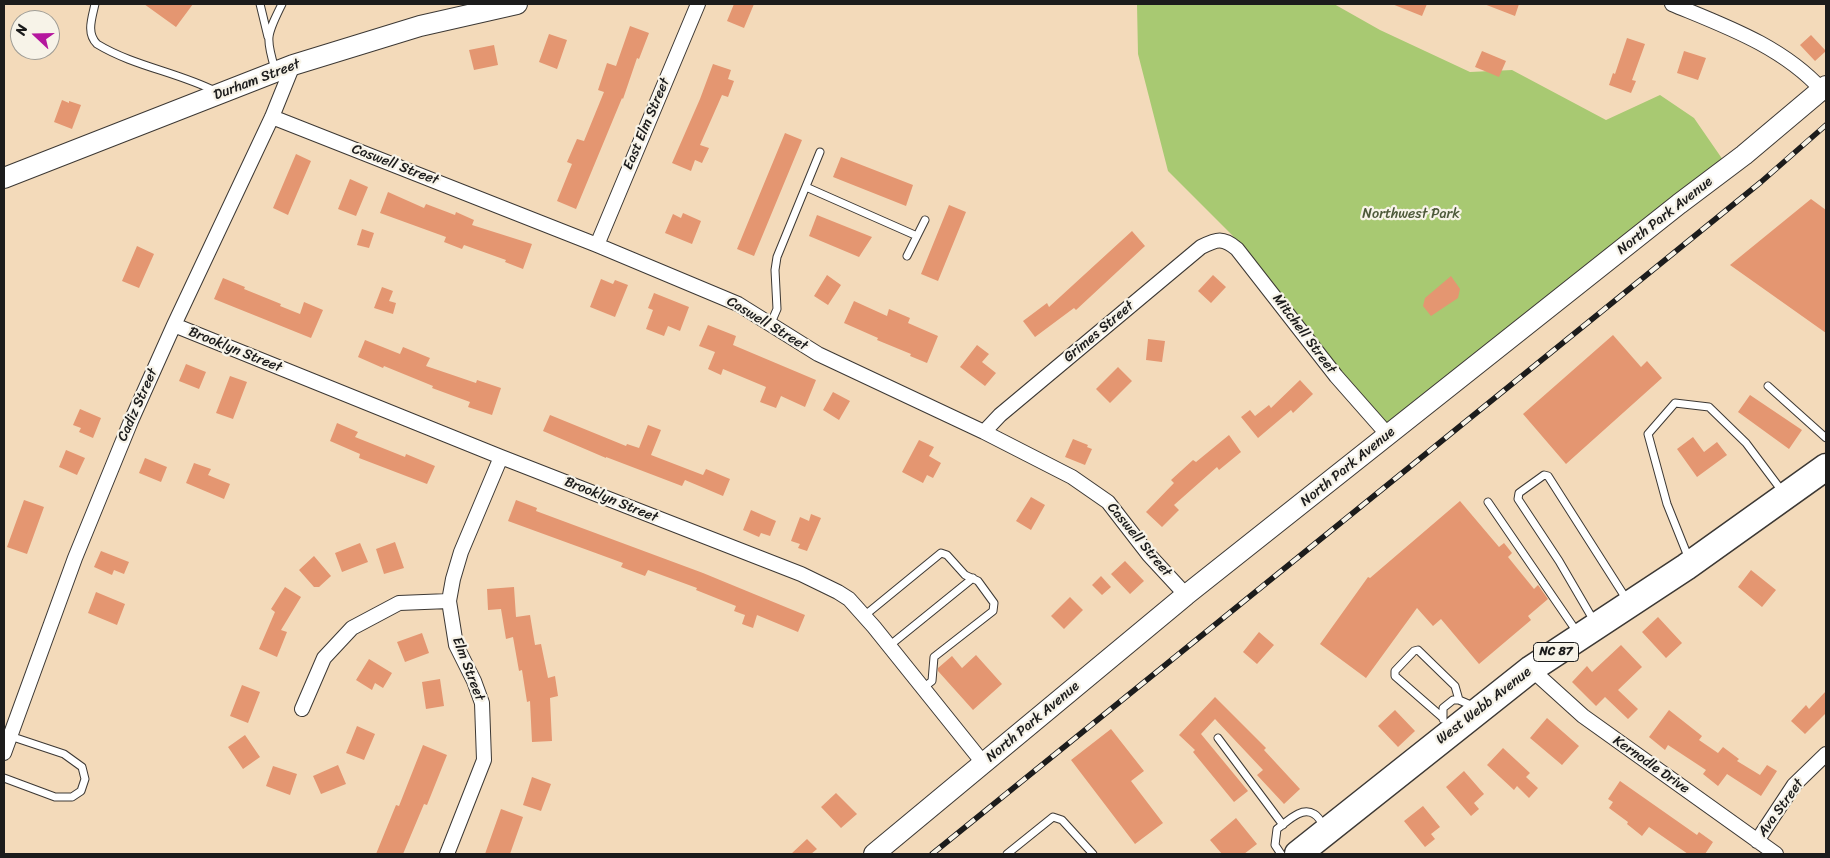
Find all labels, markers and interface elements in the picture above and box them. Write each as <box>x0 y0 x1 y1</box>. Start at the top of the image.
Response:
north arrow <box>10 10 60 60</box>
text: N <box>8 21 35 39</box>
street label: Durham Street <box>211 56 303 104</box>
street label: East Elm Street <box>620 76 674 172</box>
street label: Caswell Street <box>349 141 441 189</box>
street label: North Park Avenue <box>1614 173 1716 259</box>
park label: Northwest Park <box>1362 206 1460 222</box>
street label: Mitchell Street <box>1269 291 1339 377</box>
street label: Caswell Street <box>724 293 810 355</box>
street label: Grimes Street <box>1061 298 1137 366</box>
street label: Brooklyn Street <box>186 324 284 376</box>
street label: Cadiz Street <box>114 366 162 444</box>
street label: North Park Avenue <box>1297 424 1399 510</box>
street label: Brooklyn Street <box>562 474 660 526</box>
street label: Caswell Street <box>1103 500 1175 580</box>
street label: Elm Street <box>448 635 488 703</box>
road number: NC 87 <box>1534 642 1578 662</box>
street label: West Webb Avenue <box>1433 664 1535 748</box>
street label: North Park Avenue <box>983 678 1083 766</box>
street label: Kernodle Drive <box>1610 732 1692 798</box>
street label: Ava Street <box>1754 776 1808 840</box>

